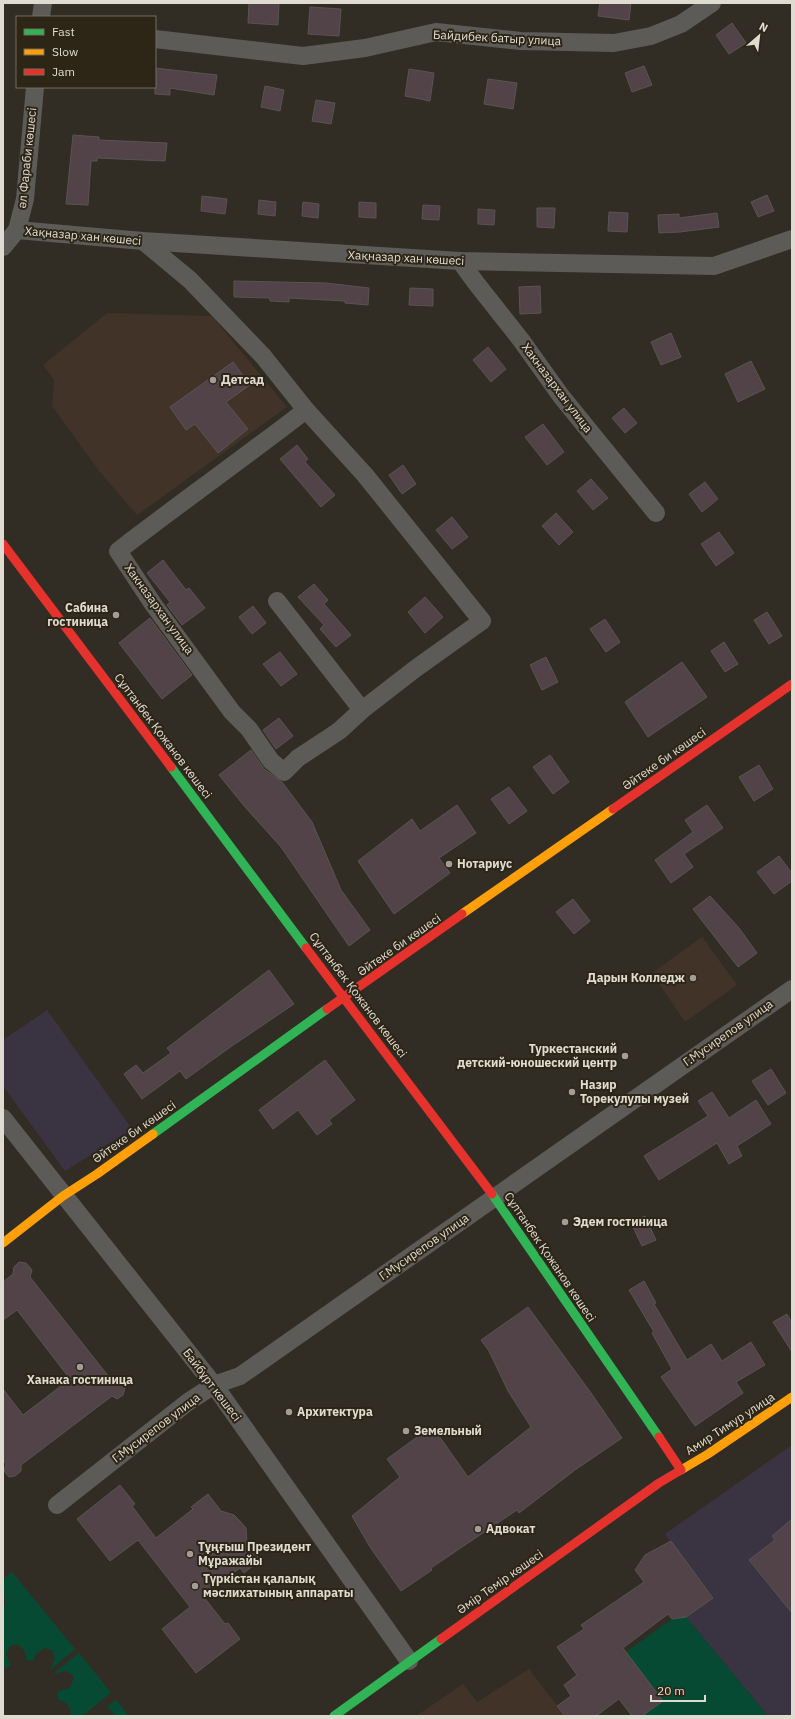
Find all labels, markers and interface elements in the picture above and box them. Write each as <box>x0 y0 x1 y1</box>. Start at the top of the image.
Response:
legend <box>16 16 156 88</box>
north arrow <box>739 16 779 56</box>
text: N <box>757 19 771 35</box>
text: Fast <box>52 24 75 39</box>
street label: Байдибек батыр улица <box>433 27 562 48</box>
text: Slow <box>52 44 78 59</box>
text: Jam <box>52 64 75 79</box>
street label: әл Фараби көшесі <box>14 107 39 209</box>
street label: Хақназар хан көшесі <box>24 223 142 248</box>
street label: Хақназар хан көшесі <box>347 247 465 268</box>
street label: Хакназархан улица <box>519 340 596 436</box>
place label: Детсад <box>221 372 264 387</box>
marker: Детсад <box>208 375 218 385</box>
street label: Хакназархан улица <box>121 560 198 657</box>
place label: Сабина гостиница <box>47 600 108 629</box>
marker: Сабина гостиница <box>111 610 121 620</box>
street label: Сұлтанбек Қожанов көшесі <box>111 670 216 801</box>
street label: Әйтеке би көшесі <box>619 724 708 793</box>
place label: Нотариус <box>457 856 512 871</box>
marker: Нотариус <box>444 859 454 869</box>
street label: Әйтеке би көшесі <box>354 910 443 979</box>
street label: Сұлтанбек Қожанов көшесі <box>306 929 411 1060</box>
place label: Дарын Колледж <box>587 970 685 985</box>
marker: Дарын Колледж <box>688 973 698 983</box>
street label: Г.Мусирепов улица <box>680 996 776 1069</box>
place label: Туркестанский детский-юношеский центр <box>457 1041 617 1070</box>
marker: Туркестанский детский-юношеский центр <box>620 1051 630 1061</box>
place label: Назир Торекулулы музей <box>580 1077 689 1106</box>
marker: Назир Торекулулы музей <box>567 1087 577 1097</box>
street label: Әйтеке би көшесі <box>89 1097 178 1166</box>
street label: Сұлтанбек Қожанов көшесі <box>501 1189 599 1324</box>
street label: Г.Мусирепов улица <box>376 1210 472 1283</box>
place label: Эдем гостиница <box>573 1214 668 1229</box>
marker: Эдем гостиница <box>560 1217 570 1227</box>
street label: Байбұрт көшесі <box>180 1345 245 1424</box>
marker: Ханака гостиница <box>75 1362 85 1372</box>
place label: Ханака гостиница <box>27 1372 133 1387</box>
street label: Г.Мусирепов улица <box>109 1389 203 1466</box>
street label: Амир Тимур улица <box>682 1389 778 1458</box>
place label: Архитектура <box>297 1404 373 1419</box>
marker: Архитектура <box>284 1407 294 1417</box>
place label: Земельный <box>414 1423 482 1438</box>
marker: Земельный <box>401 1426 411 1436</box>
place label: Адвокат <box>486 1521 535 1536</box>
marker: Адвокат <box>473 1524 483 1534</box>
place label: Тұңғыш Президент Мұражайы <box>198 1539 311 1568</box>
street label: Әмір Темір көшесі <box>454 1546 546 1617</box>
marker: Тұңғыш Президент Мұражайы <box>185 1549 195 1559</box>
place label: Түркістан қалалық мәслихатының аппараты <box>203 1571 353 1600</box>
marker: Түркістан қалалық мәслихатының аппараты <box>190 1581 200 1591</box>
scale bar <box>651 1677 705 1703</box>
text: 20 m <box>657 1683 685 1698</box>

